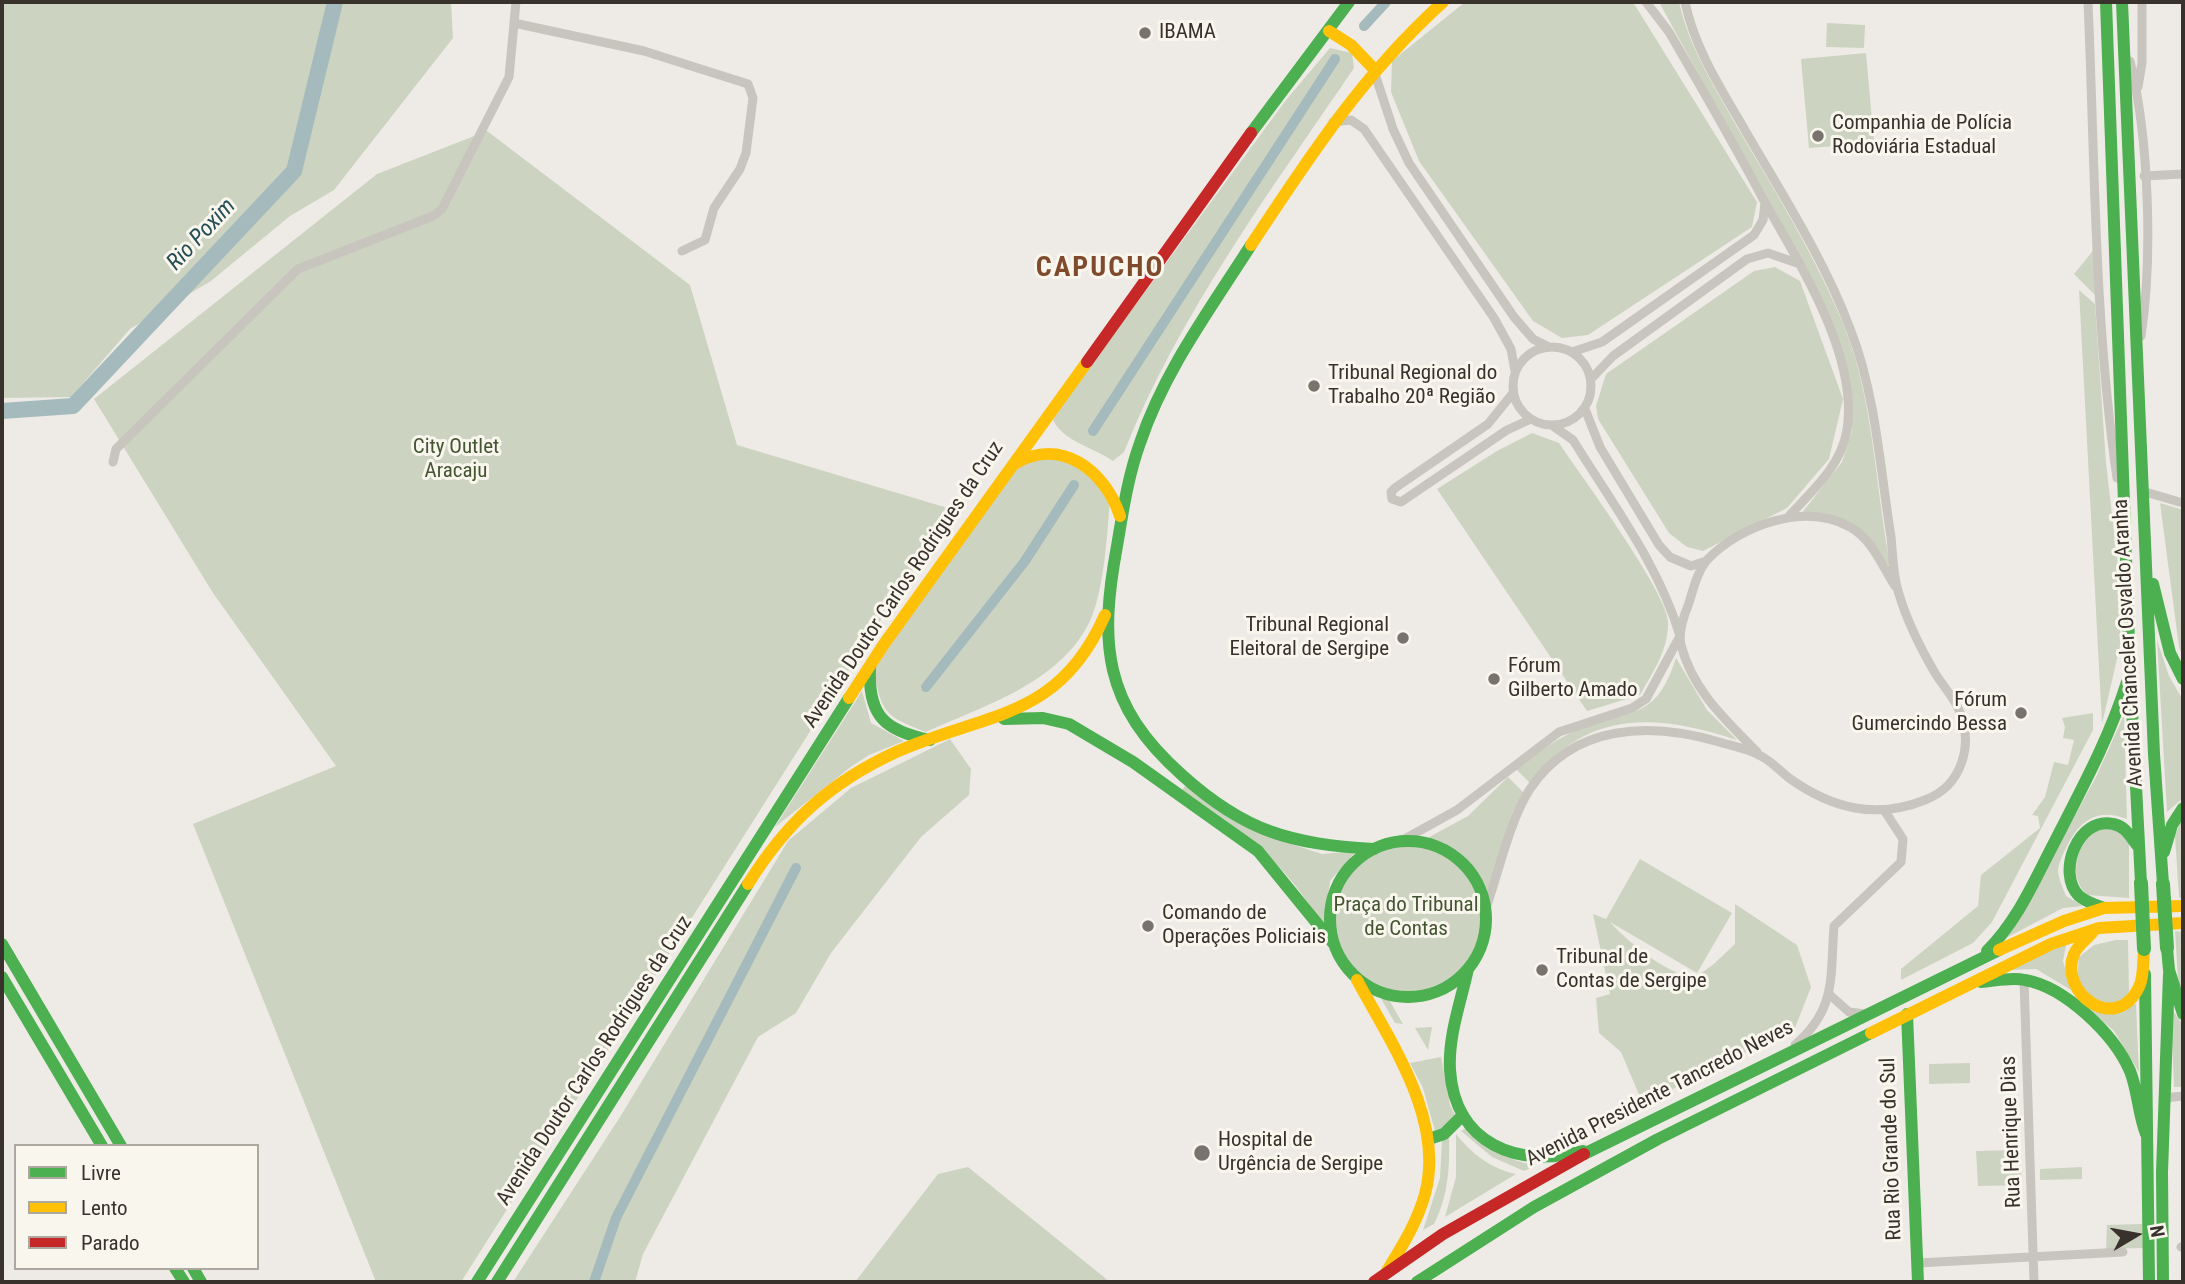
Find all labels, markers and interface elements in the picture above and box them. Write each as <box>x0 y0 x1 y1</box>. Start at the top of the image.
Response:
place label: IBAMA <box>1159 20 1216 46</box>
marker: IBAMA <box>1137 25 1153 41</box>
place label: Companhia de Polícia Rodoviária Estadual <box>1832 111 2012 161</box>
marker: Companhia de Polícia Rodoviária Estadual <box>1810 128 1826 144</box>
water label: Rio Poxim <box>162 193 242 277</box>
district label: CAPUCHO <box>1037 252 1163 286</box>
place label: Tribunal Regional do Trabalho 20ª Região <box>1328 361 1497 411</box>
marker: Tribunal Regional do Trabalho 20ª Região <box>1306 378 1322 394</box>
park label: City Outlet Aracaju <box>413 435 499 485</box>
street label: Avenida Doutor Carlos Rodrigues da Cruz <box>798 437 1010 733</box>
street label: Avenida Chanceler Osvaldo Aranha <box>2109 498 2149 788</box>
place label: Tribunal Regional Eleitoral de Sergipe <box>1229 613 1389 663</box>
marker: Tribunal Regional Eleitoral de Sergipe <box>1395 630 1411 646</box>
place label: Fórum Gilberto Amado <box>1508 654 1637 704</box>
marker: Fórum Gilberto Amado <box>1486 671 1502 687</box>
place label: Fórum Gumercindo Bessa <box>1852 688 2007 738</box>
marker: Fórum Gumercindo Bessa <box>2013 705 2029 721</box>
park label: Praça do Tribunal de Contas <box>1334 893 1478 943</box>
place label: Comando de Operações Policiais <box>1162 901 1326 951</box>
street label: Avenida Doutor Carlos Rodrigues da Cruz <box>492 911 698 1211</box>
marker: Comando de Operações Policiais <box>1140 918 1156 934</box>
place label: Tribunal de Contas de Sergipe <box>1556 945 1707 995</box>
marker: Tribunal de Contas de Sergipe <box>1534 962 1550 978</box>
street label: Avenida Presidente Tancredo Neves <box>1522 1015 1798 1173</box>
street label: Rua Henrique Dias <box>1997 1056 2027 1208</box>
street label: Rua Rio Grande do Sul <box>1876 1057 1908 1241</box>
place label: Hospital de Urgência de Sergipe <box>1218 1128 1383 1178</box>
marker: Hospital de Urgência de Sergipe <box>1192 1143 1212 1163</box>
legend <box>14 1144 259 1270</box>
text: Livre <box>81 1161 121 1185</box>
text: Lento <box>81 1196 128 1220</box>
north arrow <box>2101 1200 2171 1270</box>
text: N <box>2145 1224 2170 1239</box>
text: Parado <box>81 1231 140 1255</box>

